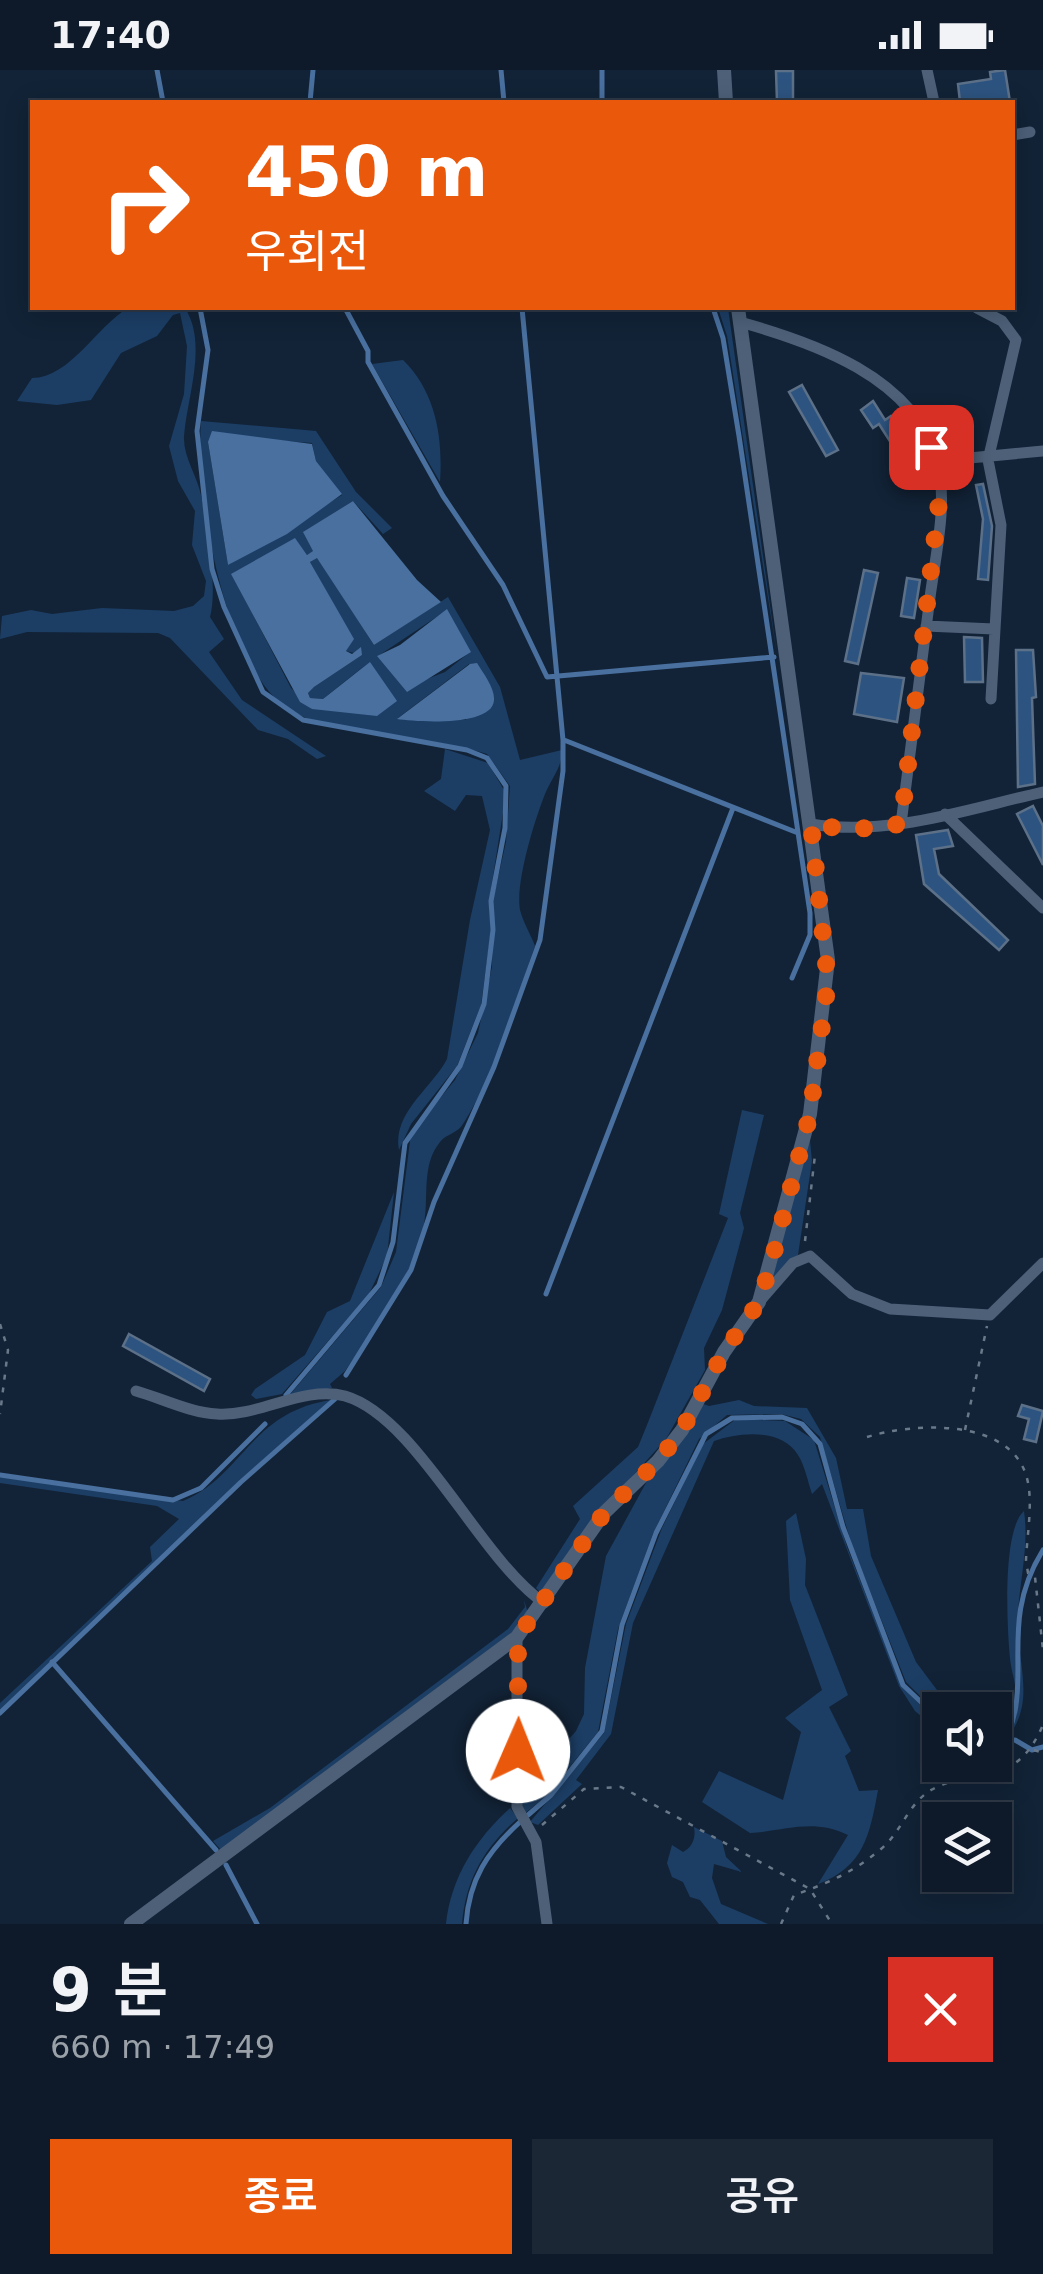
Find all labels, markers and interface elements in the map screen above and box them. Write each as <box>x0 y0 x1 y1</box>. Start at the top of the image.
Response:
text: 17:40 <box>50 13 171 57</box>
text: 450 m <box>245 131 488 213</box>
icon: right <box>80 140 210 270</box>
text: 우회전 <box>245 225 369 278</box>
pin <box>889 405 974 490</box>
icon: arrive <box>904 420 959 475</box>
map controls <box>922 1692 1012 1892</box>
button: sound <box>922 1692 1012 1782</box>
position arrow <box>466 1699 570 1803</box>
button: layers <box>922 1802 1012 1892</box>
text: 9 분 <box>50 1955 168 2025</box>
button: close <box>888 1957 993 2062</box>
text: 660 m · 17:49 <box>50 2028 275 2066</box>
button: 종료 <box>50 2139 512 2254</box>
button: 공유 <box>532 2139 993 2254</box>

